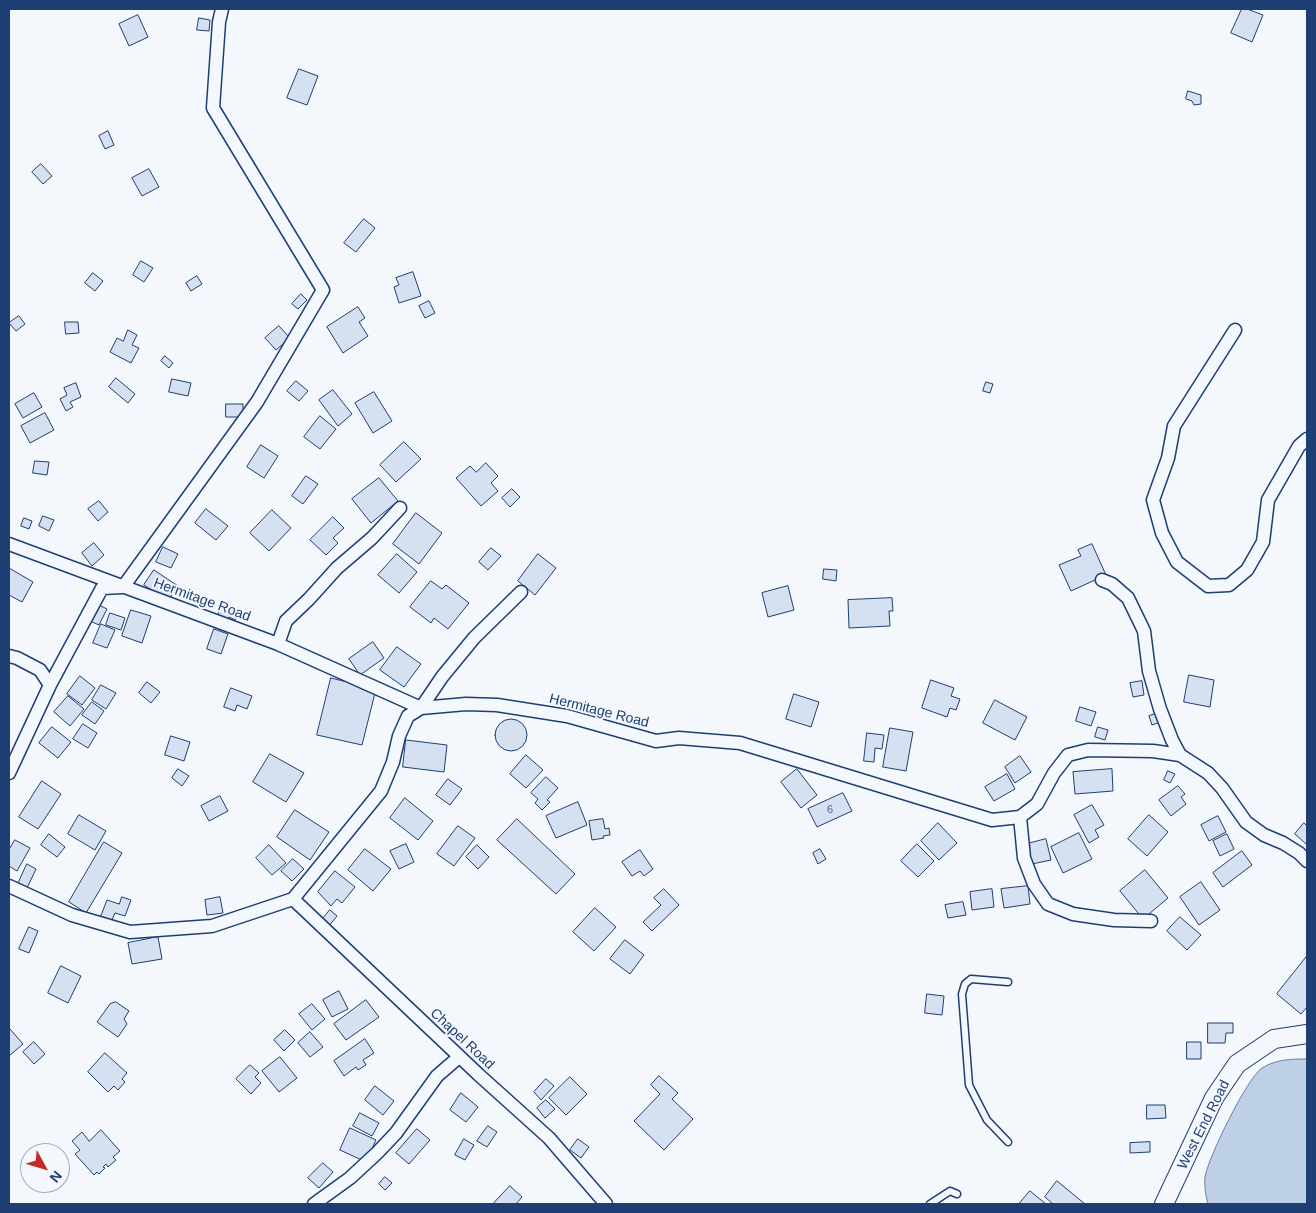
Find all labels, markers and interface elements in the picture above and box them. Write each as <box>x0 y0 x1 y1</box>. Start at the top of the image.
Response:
street label: Hermitage Road <box>151 575 253 625</box>
street label: Hermitage Road <box>548 691 650 731</box>
house number: 6 <box>827 803 833 817</box>
street label: Chapel Road <box>426 1005 498 1073</box>
street label: West End Road <box>1174 1078 1234 1172</box>
north arrow <box>20 1143 70 1193</box>
text: N <box>46 1168 65 1186</box>

